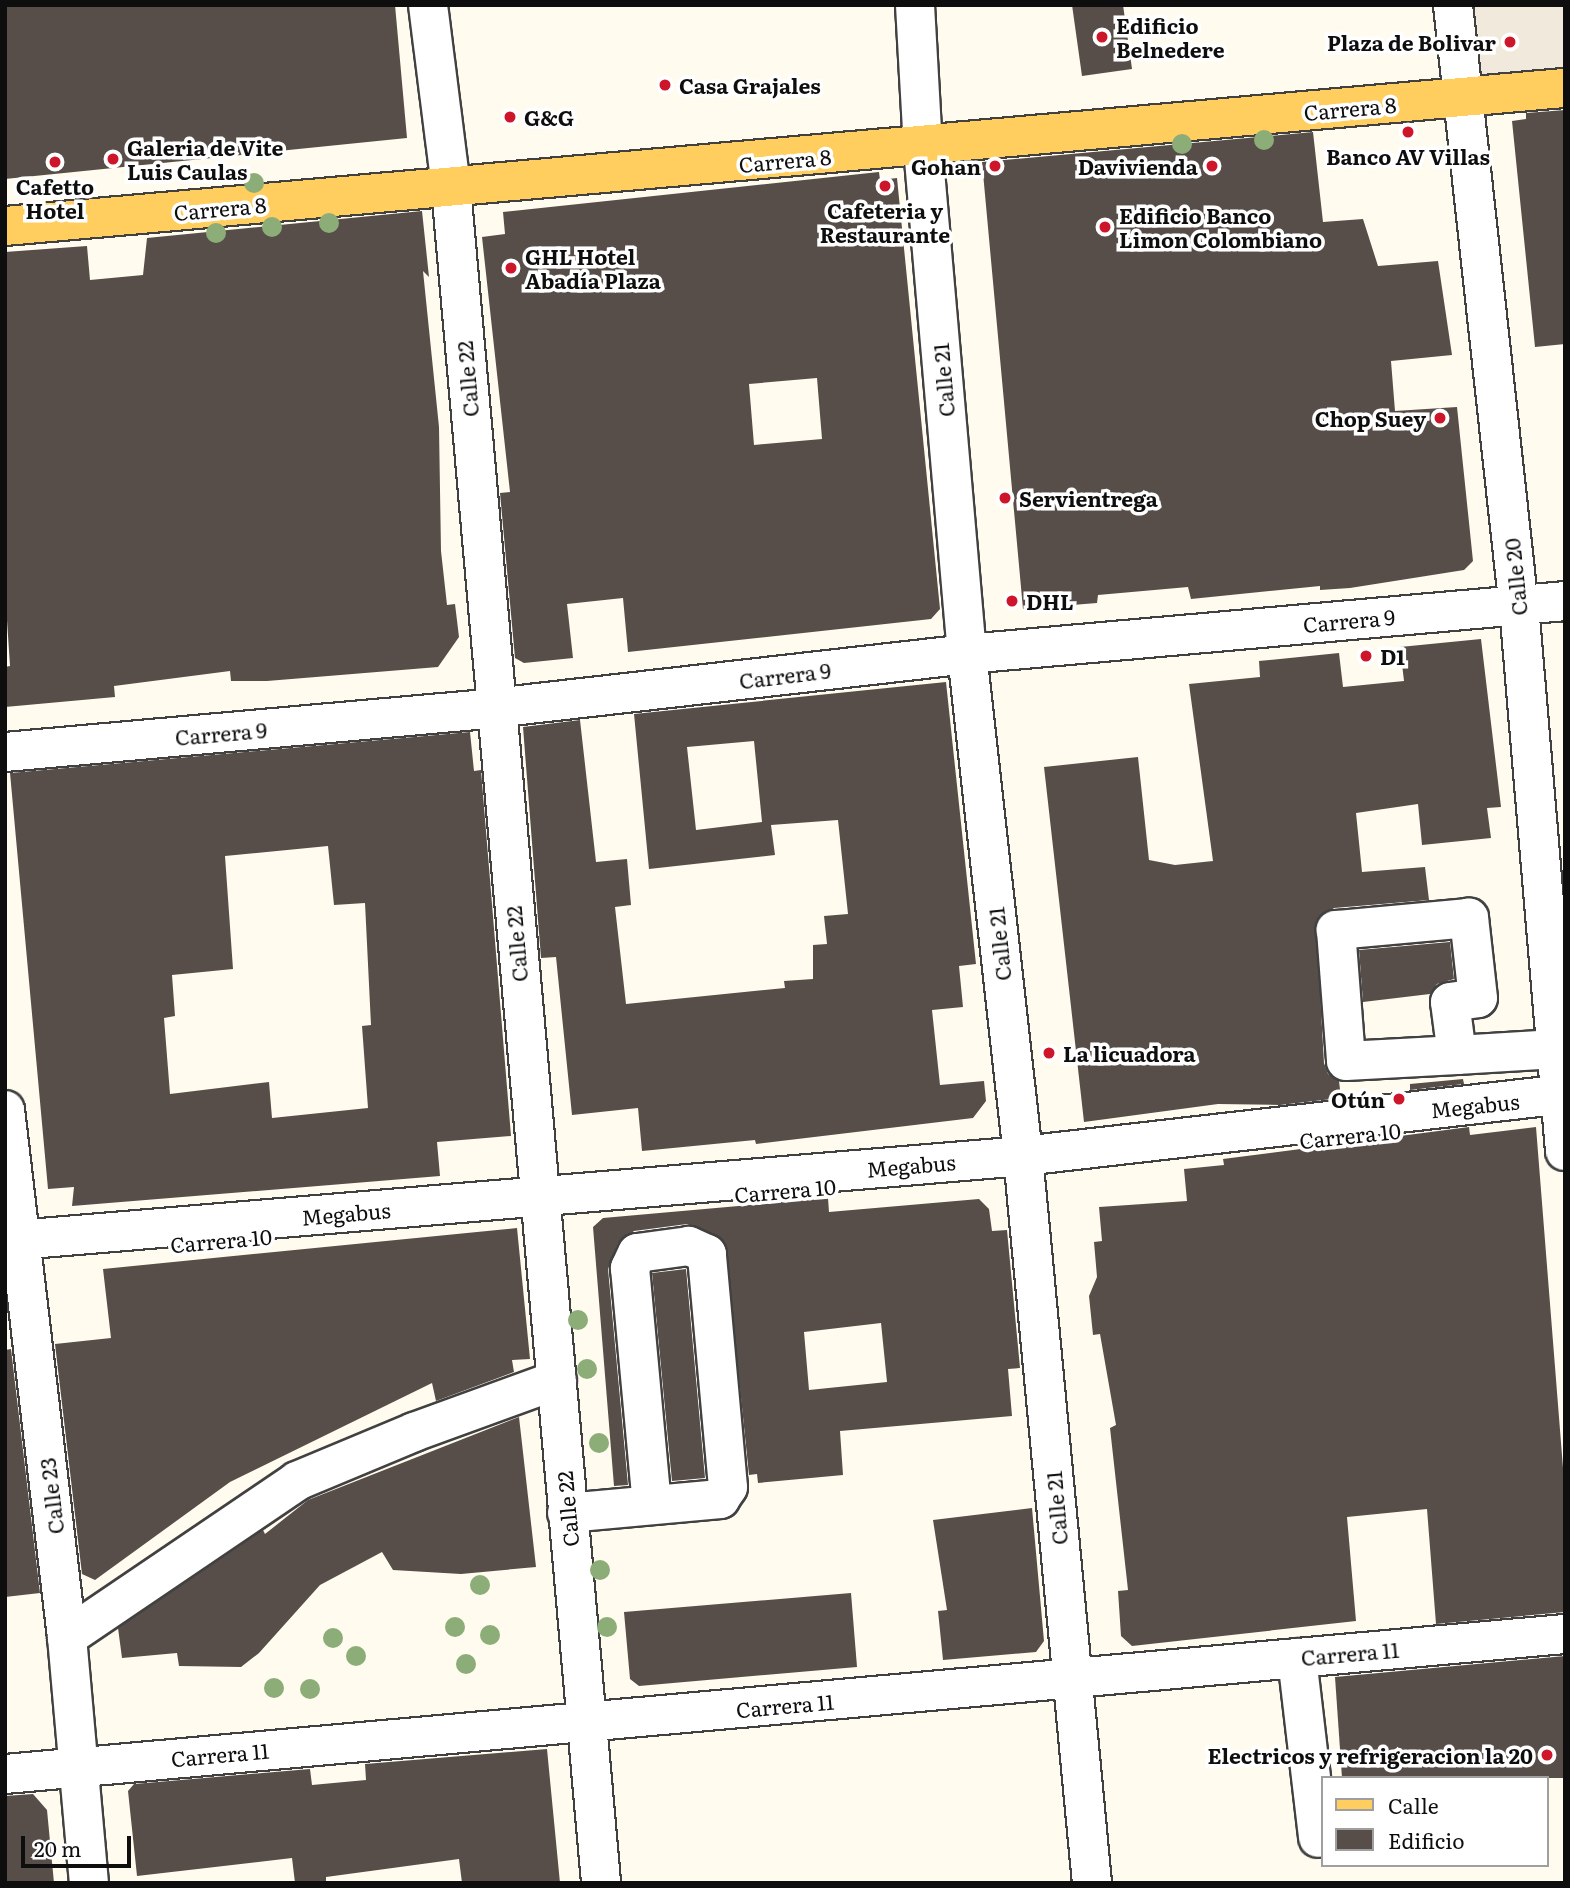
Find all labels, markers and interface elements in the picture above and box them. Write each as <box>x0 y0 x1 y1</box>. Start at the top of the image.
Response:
place label: Edificio Belnedere <box>1116 12 1225 62</box>
marker: Edificio Belnedere <box>1094 29 1110 45</box>
place label: Plaza de Bolivar <box>1327 29 1496 55</box>
marker: Plaza de Bolivar <box>1502 34 1518 50</box>
place label: Casa Grajales <box>679 72 821 98</box>
marker: Casa Grajales <box>657 77 673 93</box>
street label: Carrera 8 <box>1303 91 1397 125</box>
place label: G&G <box>524 104 574 130</box>
marker: G&G <box>502 109 518 125</box>
marker: Banco AV Villas <box>1400 124 1416 140</box>
place label: Galeria de Vite Luis Caulas <box>127 134 283 184</box>
street label: Carrera 8 <box>738 143 832 177</box>
place label: Banco AV Villas <box>1326 143 1490 169</box>
marker: Galeria de Vite Luis Caulas <box>105 151 121 167</box>
place label: Gohan <box>911 153 981 179</box>
place label: Davivienda <box>1078 153 1198 179</box>
marker: Cafetto Hotel <box>47 154 63 170</box>
marker: Gohan <box>987 158 1003 174</box>
marker: Davivienda <box>1204 158 1220 174</box>
place label: Cafetto Hotel <box>16 173 94 223</box>
marker: Cafeteria y Restaurante <box>877 178 893 194</box>
street label: Carrera 8 <box>173 191 267 225</box>
place label: Cafeteria y Restaurante <box>820 197 950 247</box>
place label: Edificio Banco Limon Colombiano <box>1119 202 1322 252</box>
marker: Edificio Banco Limon Colombiano <box>1097 219 1113 235</box>
place label: GHL Hotel Abadía Plaza <box>525 243 661 293</box>
marker: GHL Hotel Abadía Plaza <box>503 260 519 276</box>
street label: Calle 22 <box>451 340 483 418</box>
street label: Calle 21 <box>927 342 959 418</box>
place label: Chop Suey <box>1315 405 1426 431</box>
marker: Chop Suey <box>1432 410 1448 426</box>
place label: Servientrega <box>1019 485 1158 511</box>
marker: Servientrega <box>997 490 1013 506</box>
street label: Calle 20 <box>1498 537 1532 617</box>
place label: DHL <box>1026 588 1074 614</box>
marker: DHL <box>1004 593 1020 609</box>
street label: Carrera 9 <box>1302 603 1396 637</box>
place label: D1 <box>1380 643 1405 669</box>
marker: D1 <box>1358 648 1374 664</box>
street label: Carrera 9 <box>738 657 832 693</box>
street label: Carrera 9 <box>174 716 268 750</box>
street label: Calle 22 <box>500 905 532 983</box>
street label: Calle 21 <box>983 906 1015 982</box>
place label: La licuadora <box>1063 1040 1196 1066</box>
marker: La licuadora <box>1041 1045 1057 1061</box>
place label: Otún <box>1331 1086 1385 1112</box>
street label: Megabus <box>1429 1088 1521 1122</box>
marker: Otún <box>1391 1091 1407 1107</box>
street label: Carrera 10 <box>1298 1117 1402 1153</box>
street label: Megabus <box>865 1149 957 1181</box>
street label: Carrera 10 <box>733 1173 837 1207</box>
street label: Megabus <box>300 1197 392 1229</box>
street label: Carrera 10 <box>169 1223 273 1257</box>
street label: Calle 23 <box>34 1456 68 1536</box>
street label: Calle 22 <box>551 1470 583 1548</box>
street label: Calle 21 <box>1040 1470 1072 1546</box>
street label: Carrera 11 <box>1300 1636 1400 1670</box>
street label: Carrera 11 <box>735 1688 835 1722</box>
street label: Carrera 11 <box>170 1737 270 1771</box>
place label: Electricos y refrigeracion la 20 <box>1207 1742 1533 1768</box>
marker: Electricos y refrigeracion la 20 <box>1539 1747 1555 1763</box>
legend <box>1322 1776 1549 1867</box>
text: Calle <box>1388 1789 1439 1820</box>
scale bar <box>24 1822 135 1866</box>
text: Edificio <box>1388 1824 1464 1855</box>
text: 20 m <box>34 1832 81 1863</box>

